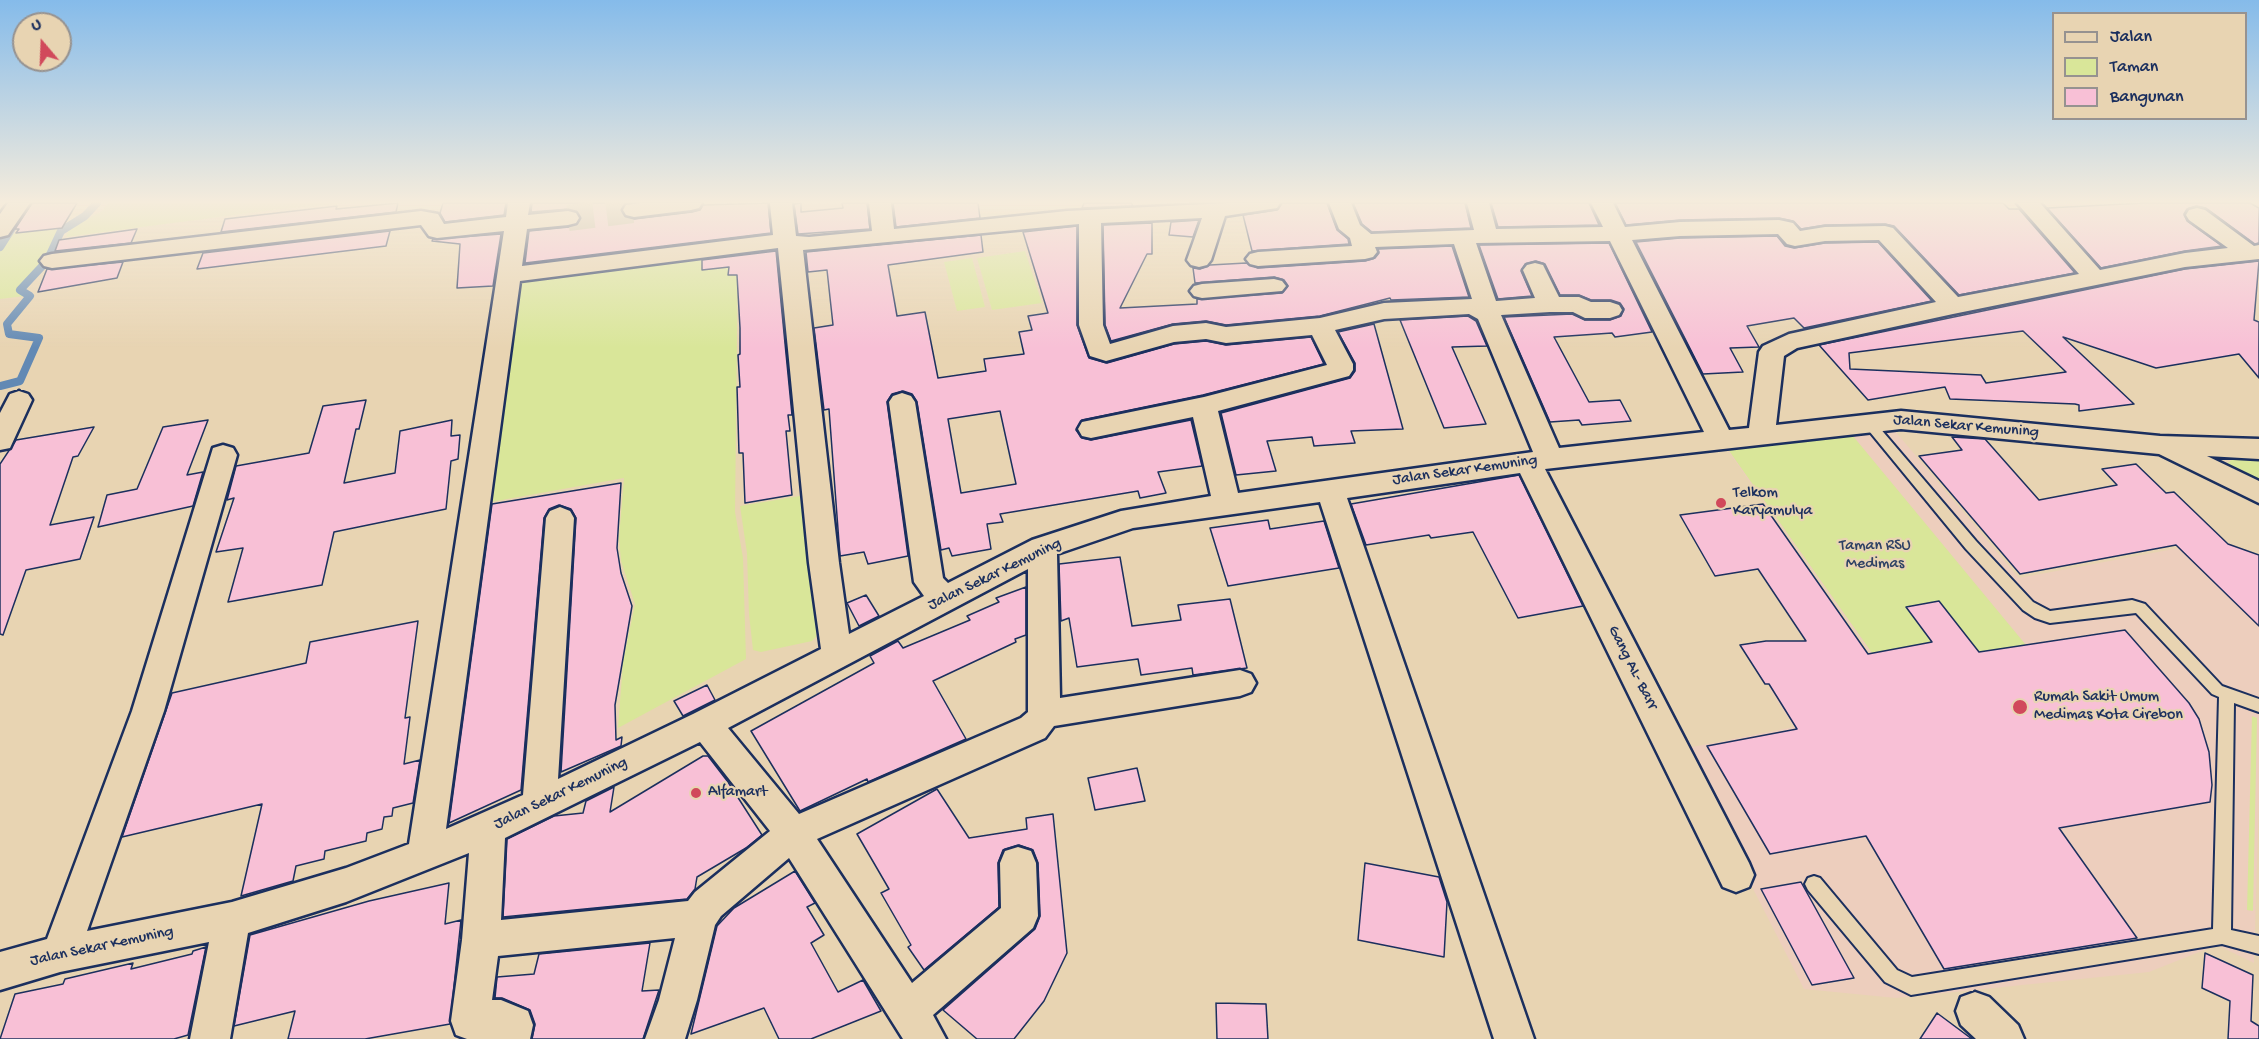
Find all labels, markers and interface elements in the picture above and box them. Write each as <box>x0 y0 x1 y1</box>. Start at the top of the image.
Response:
north arrow <box>12 12 72 72</box>
legend <box>2052 12 2247 120</box>
text: U <box>29 16 44 37</box>
text: Jalan <box>2110 27 2152 48</box>
text: Taman <box>2110 57 2158 78</box>
text: Bangunan <box>2110 87 2184 108</box>
street label: Jalan Sekar Kemuning <box>1892 411 2040 443</box>
street label: Jalan Sekar Kemuning <box>1391 451 1539 491</box>
place label: Telkom Karyamulya <box>1733 484 1812 522</box>
marker: Telkom Karyamulya <box>1714 496 1728 510</box>
street label: Jalan Sekar Kemuning <box>925 534 1065 616</box>
park label: Taman RSU Medimas <box>1839 537 1911 575</box>
street label: Gang AL- Barr <box>1603 623 1661 713</box>
place label: Rumah Sakit Umum Medimas Kota Cirebon <box>2034 688 2183 726</box>
marker: Rumah Sakit Umum Medimas Kota Cirebon <box>2011 698 2029 716</box>
street label: Jalan Sekar Kemuning <box>491 753 631 835</box>
place label: Alfamart <box>708 783 767 803</box>
marker: Alfamart <box>689 786 703 800</box>
street label: Jalan Sekar Kemuning <box>29 922 175 972</box>

